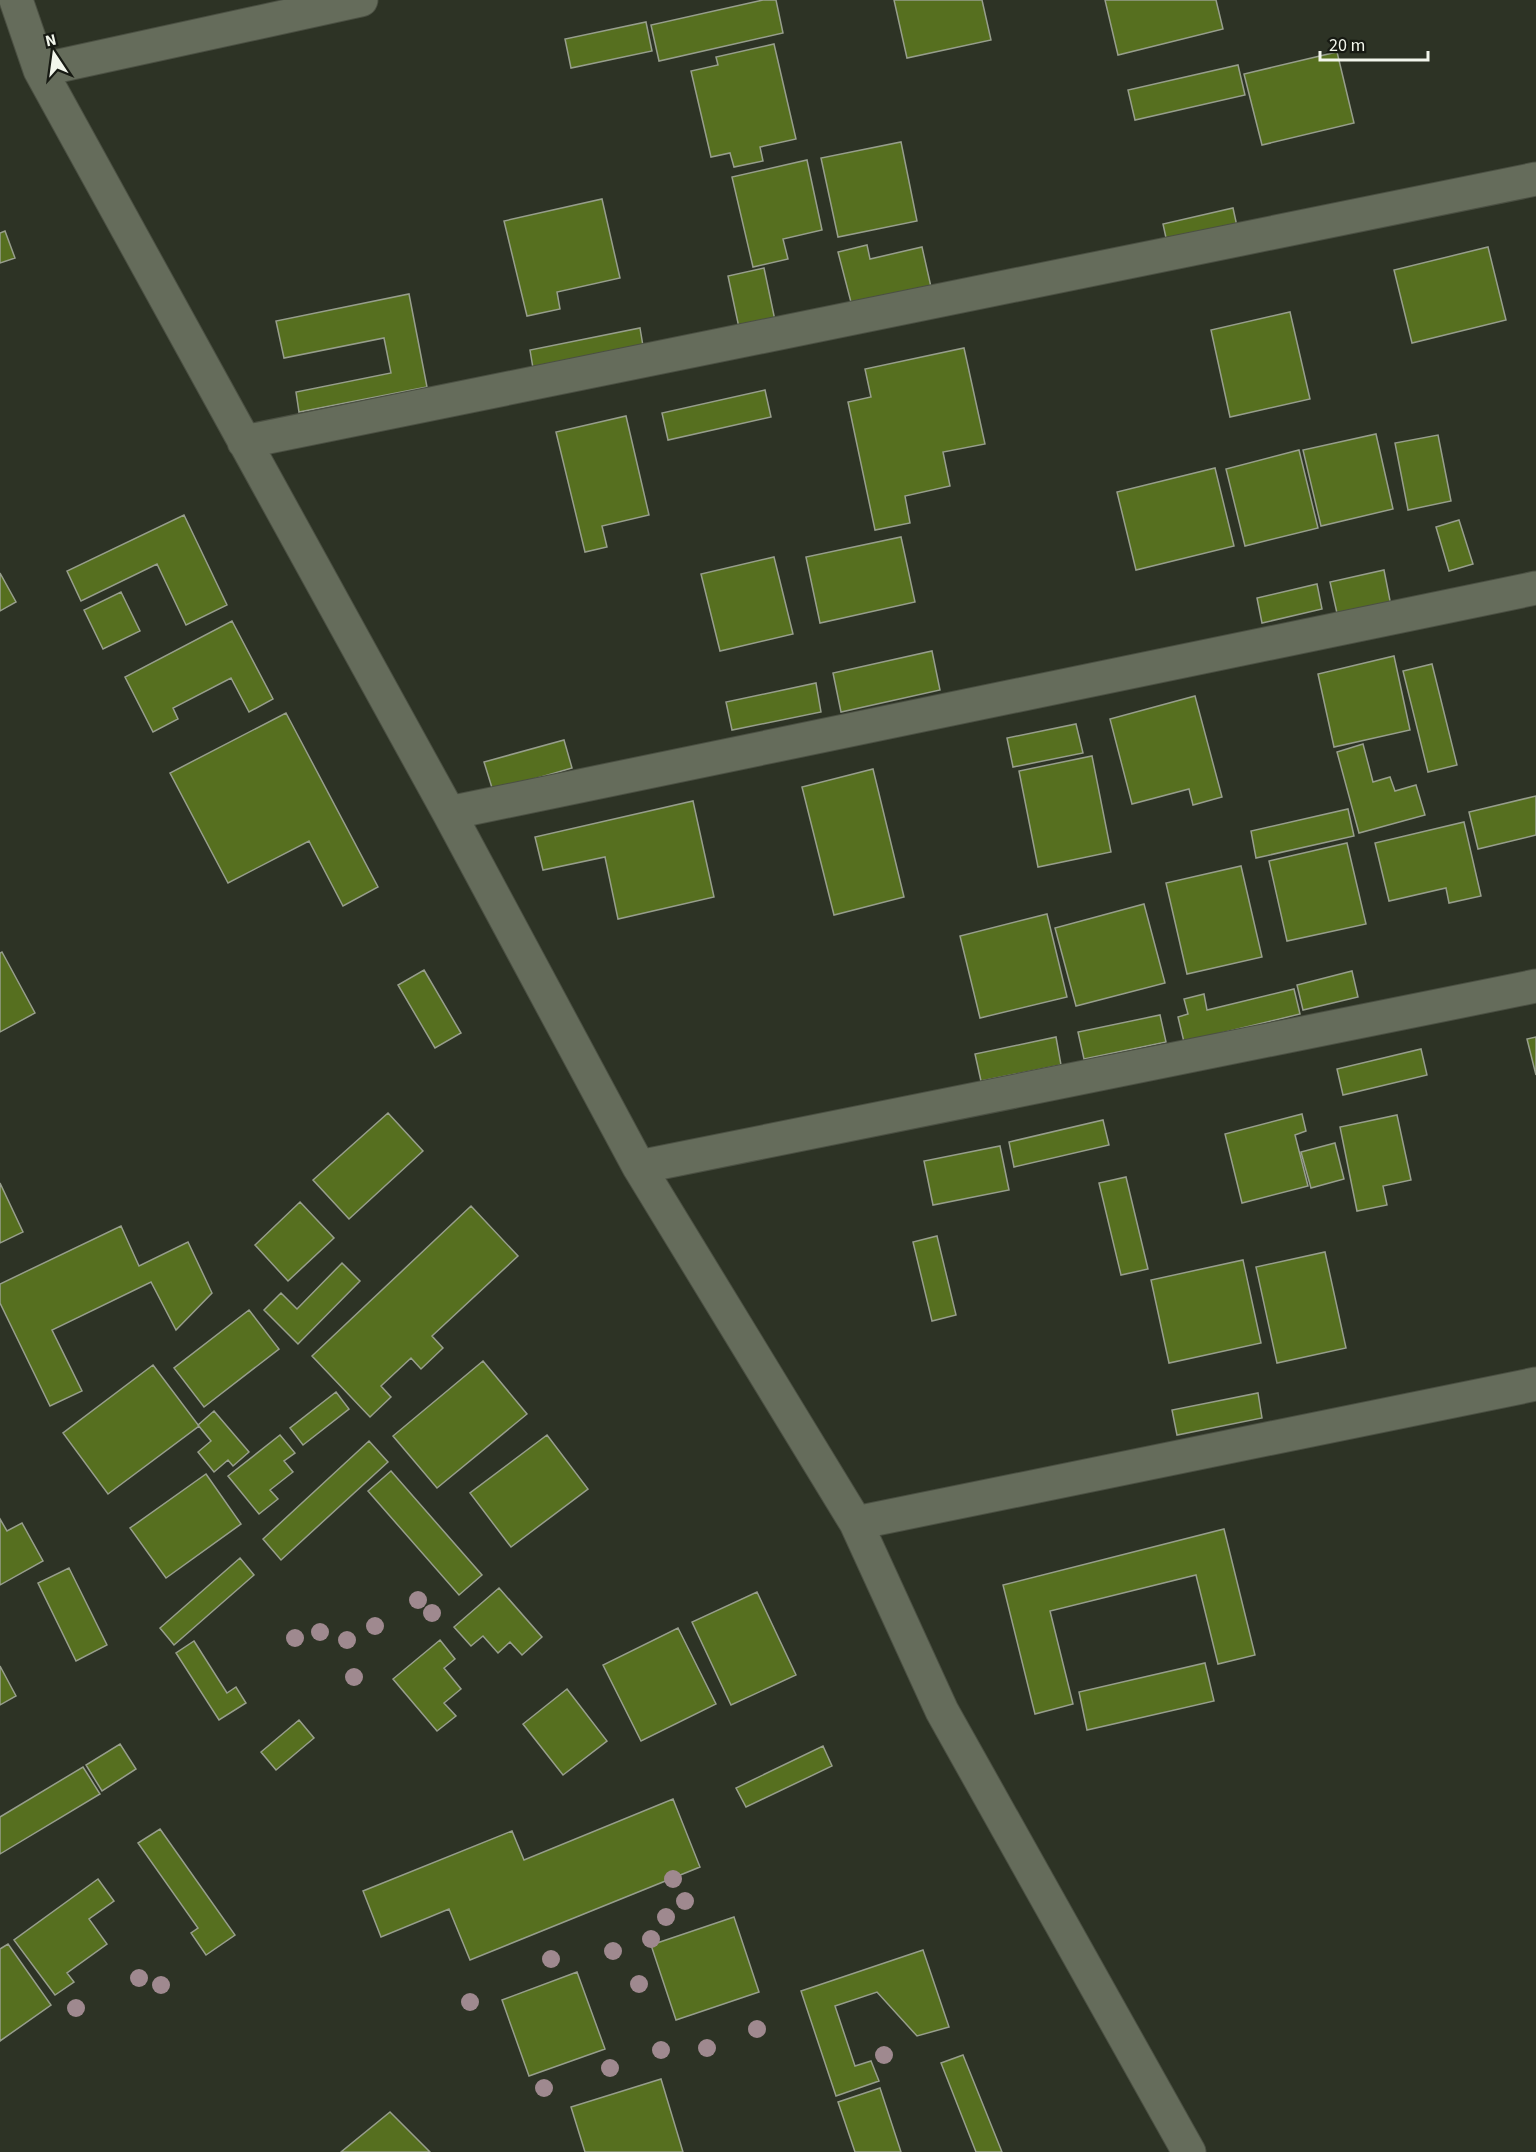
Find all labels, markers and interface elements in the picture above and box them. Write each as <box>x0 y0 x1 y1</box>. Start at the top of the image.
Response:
north arrow <box>24 24 84 84</box>
scale bar <box>1320 24 1428 62</box>
text: N <box>43 28 59 52</box>
text: 20 m <box>1329 33 1365 58</box>

